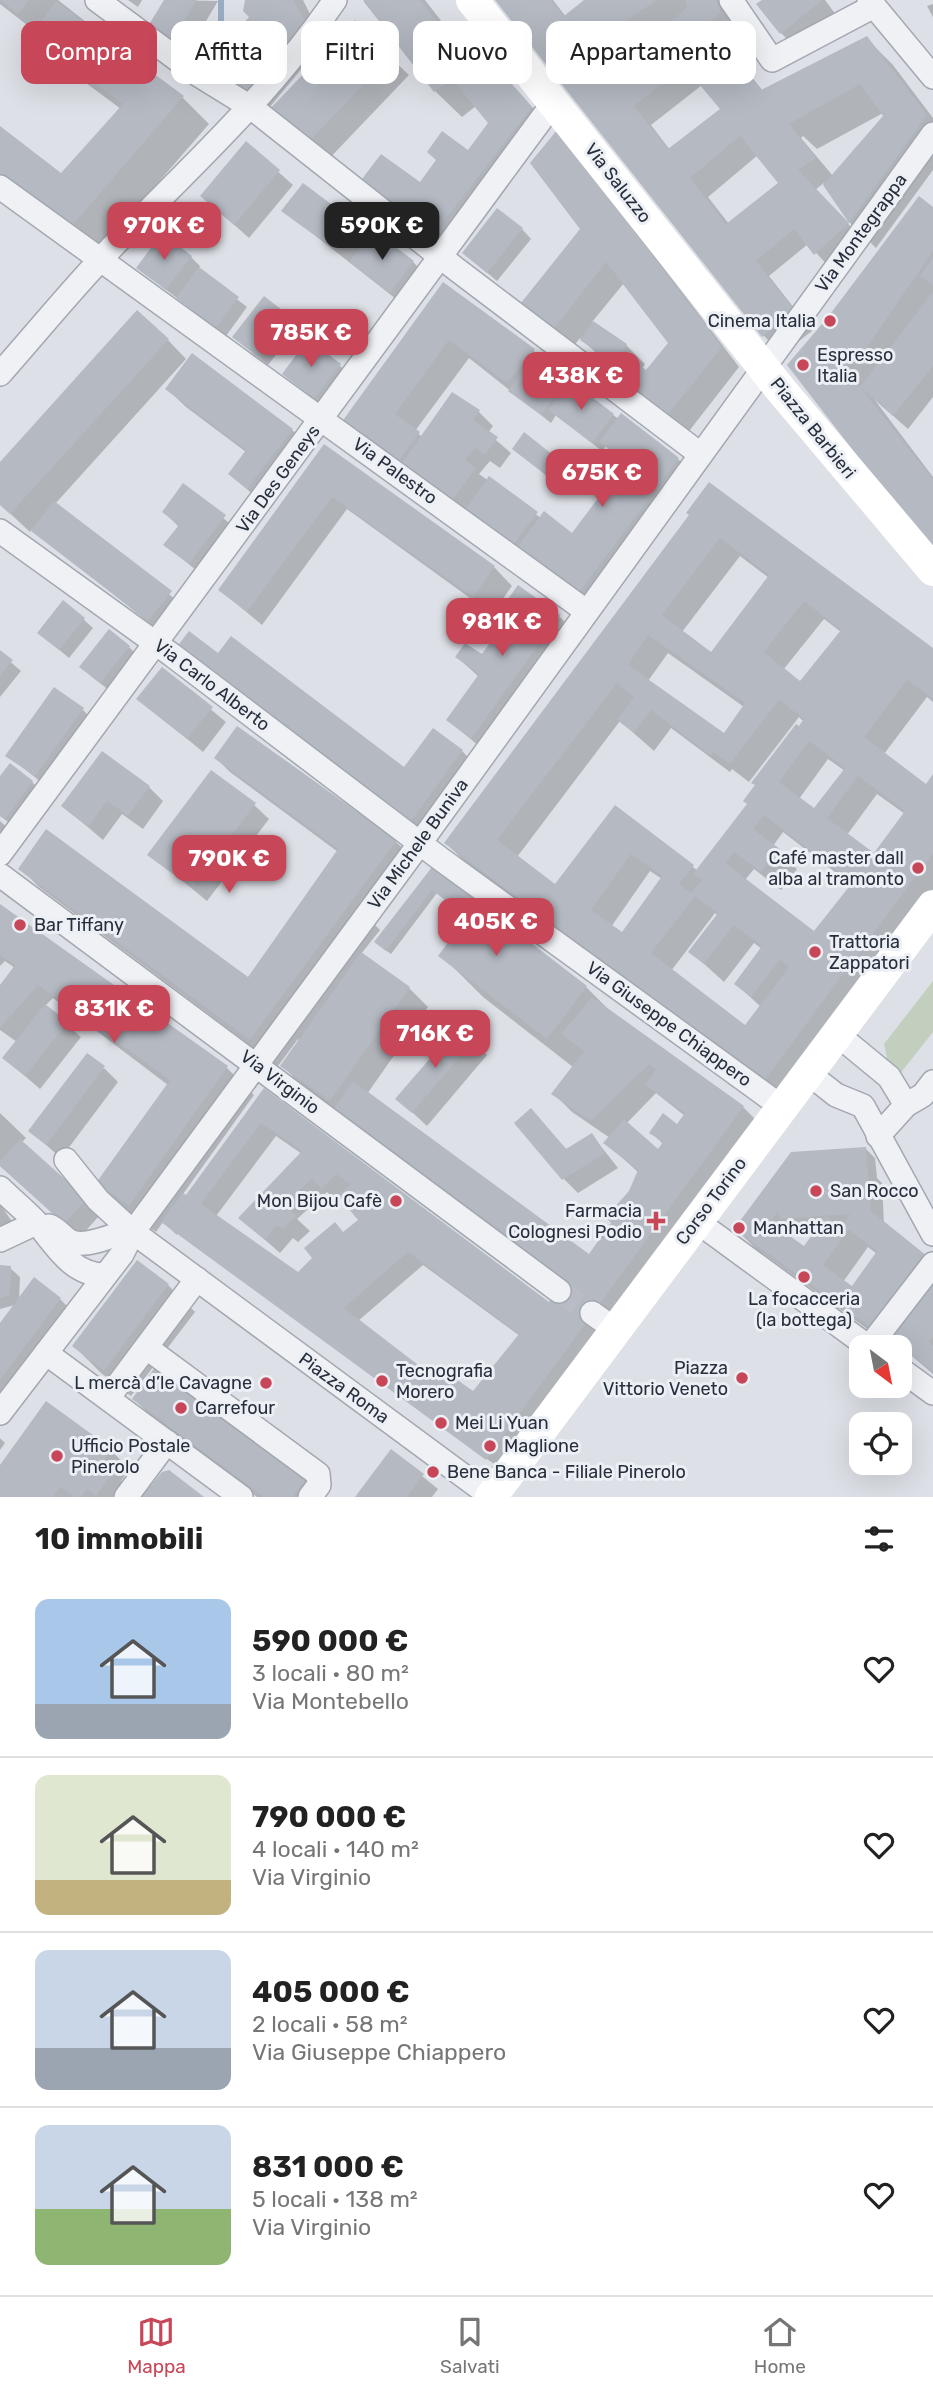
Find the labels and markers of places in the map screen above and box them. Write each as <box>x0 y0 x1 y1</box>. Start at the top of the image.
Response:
pin: 970K € <box>107 202 221 262</box>
pin: 590K € <box>325 202 439 262</box>
pin: 785K € <box>254 310 368 369</box>
place label: Cinema Italia <box>708 310 816 332</box>
marker: Cinema Italia <box>822 313 838 329</box>
place label: Espresso Italia <box>817 344 893 387</box>
pin: 438K € <box>524 352 638 412</box>
marker: Espresso Italia <box>795 357 811 373</box>
pin: 675K € <box>545 449 659 509</box>
pin: 981K € <box>445 598 559 658</box>
pin: 790K € <box>172 836 286 895</box>
place label: Café master dall alba al tramonto <box>768 847 904 890</box>
marker: Café master dall alba al tramonto <box>910 860 926 876</box>
pin: 405K € <box>439 898 553 958</box>
place label: Bar Tiffany <box>34 914 124 936</box>
marker: Bar Tiffany <box>12 917 28 933</box>
place label: Trattoria Zappatori <box>829 931 910 974</box>
marker: Trattoria Zappatori <box>807 944 823 960</box>
pin: 831K € <box>57 986 171 1045</box>
pin: 716K € <box>378 1010 492 1070</box>
place label: San Rocco <box>830 1180 919 1202</box>
marker: San Rocco <box>808 1183 824 1199</box>
place label: Mon Bijou Cafè <box>257 1190 382 1212</box>
marker: Mon Bijou Cafè <box>388 1193 404 1209</box>
place label: Farmacia Colognesi Podio <box>508 1200 642 1243</box>
marker: Farmacia Colognesi Podio <box>648 1213 664 1229</box>
place label: Manhattan <box>753 1217 844 1239</box>
marker: Manhattan <box>731 1220 747 1236</box>
marker: La focacceria (la bottega) <box>796 1269 812 1285</box>
place label: La focacceria (la bottega) <box>748 1288 860 1331</box>
place label: Piazza Vittorio Veneto <box>603 1357 728 1400</box>
place label: Tecnografia Morero <box>396 1360 493 1403</box>
marker: Piazza Vittorio Veneto <box>734 1370 750 1386</box>
place label: L mercà d’le Cavagne <box>74 1372 252 1394</box>
marker: Tecnografia Morero <box>374 1373 390 1389</box>
marker: L mercà d’le Cavagne <box>258 1375 274 1391</box>
place label: Carrefour <box>195 1397 275 1419</box>
marker: Carrefour <box>173 1400 189 1416</box>
place label: Mei Li Yuan <box>455 1412 549 1434</box>
marker: Mei Li Yuan <box>433 1415 449 1431</box>
place label: Ufficio Postale Pinerolo <box>71 1435 190 1478</box>
place label: Maglione <box>504 1435 579 1457</box>
marker: Maglione <box>482 1438 498 1454</box>
marker: Ufficio Postale Pinerolo <box>49 1448 65 1464</box>
place label: Bene Banca - Filiale Pinerolo <box>447 1461 686 1483</box>
marker: Bene Banca - Filiale Pinerolo <box>425 1464 441 1480</box>

